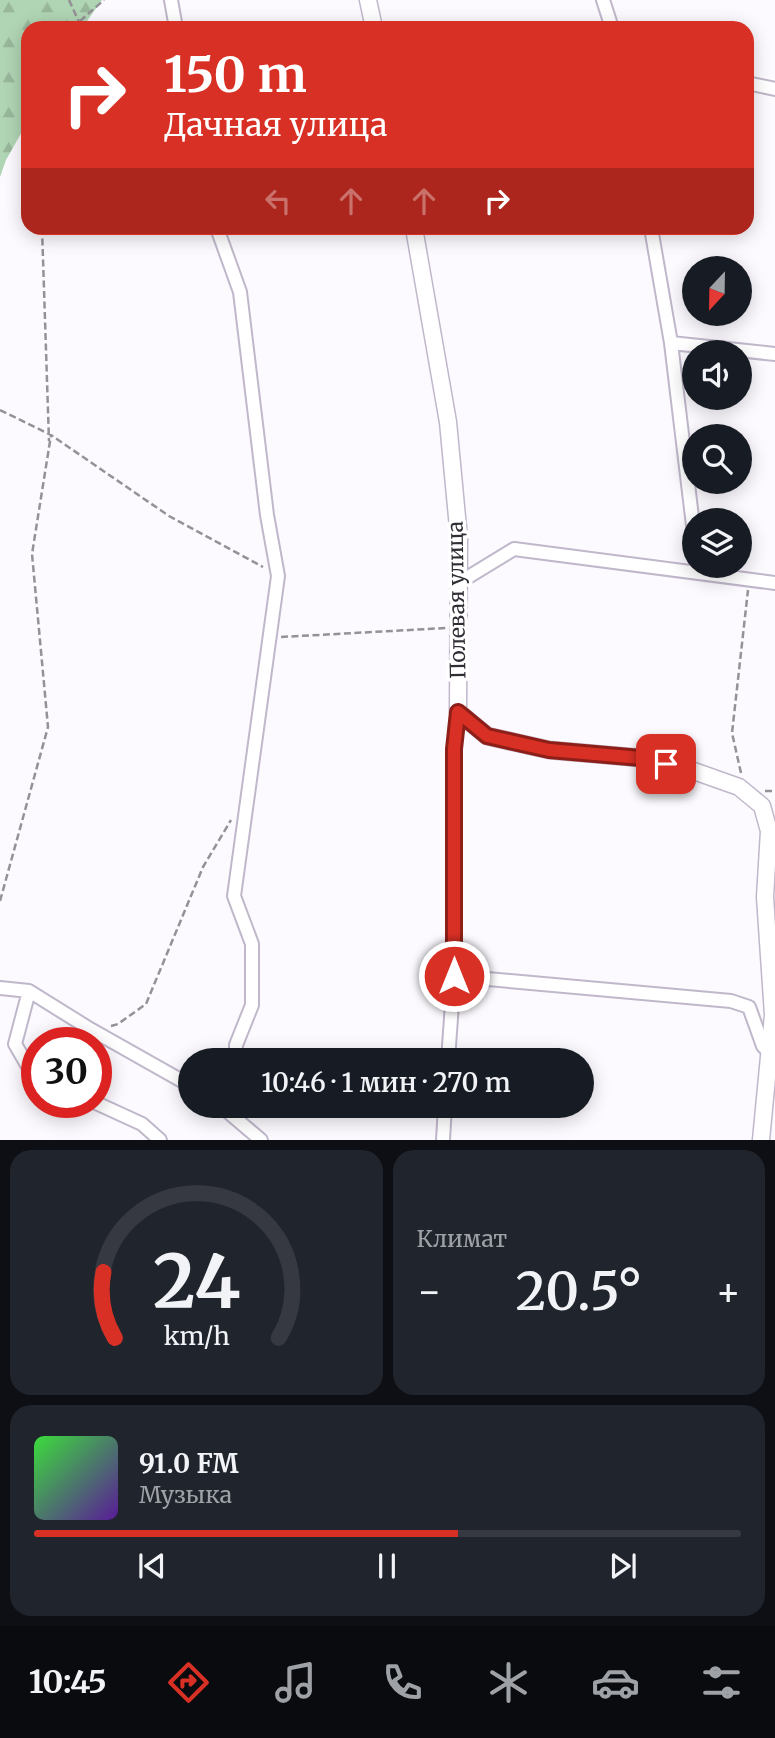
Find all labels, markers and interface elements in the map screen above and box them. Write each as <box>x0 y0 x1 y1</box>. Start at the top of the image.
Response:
text: 150 m <box>164 44 307 105</box>
icon: right <box>49 49 140 140</box>
text: Дачная улица <box>164 105 387 145</box>
icon: left <box>259 182 297 220</box>
icon: ahead <box>332 182 370 220</box>
icon: ahead <box>405 182 443 220</box>
icon: right <box>478 182 516 220</box>
north arrow <box>682 256 752 326</box>
map controls <box>682 256 752 578</box>
button: sound <box>682 340 752 410</box>
button: search <box>682 424 752 494</box>
button: layers <box>682 508 752 578</box>
street label: Полевая улица <box>442 521 471 679</box>
pin <box>636 734 696 794</box>
icon: arrive <box>647 745 685 783</box>
position arrow <box>417 939 491 1013</box>
speed limit sign: 30 <box>21 1027 112 1118</box>
text: 10:46 · 1 мин · 270 m <box>261 1066 511 1099</box>
text: Климат <box>417 1224 507 1253</box>
text: 24 <box>152 1237 240 1329</box>
text: 20.5° <box>515 1259 642 1324</box>
text: − <box>417 1268 442 1315</box>
text: + <box>716 1268 741 1315</box>
text: km/h <box>163 1320 229 1352</box>
text: 91.0 FM <box>139 1447 239 1480</box>
text: Музыка <box>139 1480 232 1509</box>
icon: previous <box>133 1547 171 1585</box>
icon: pause <box>368 1547 406 1585</box>
icon: next <box>604 1547 642 1585</box>
icon: directions <box>164 1658 213 1707</box>
icon: music <box>271 1658 320 1707</box>
icon: phone <box>378 1658 427 1707</box>
icon: climate <box>484 1658 533 1707</box>
icon: car <box>591 1658 640 1707</box>
icon: filters <box>697 1658 746 1707</box>
text: 10:45 <box>29 1662 107 1702</box>

